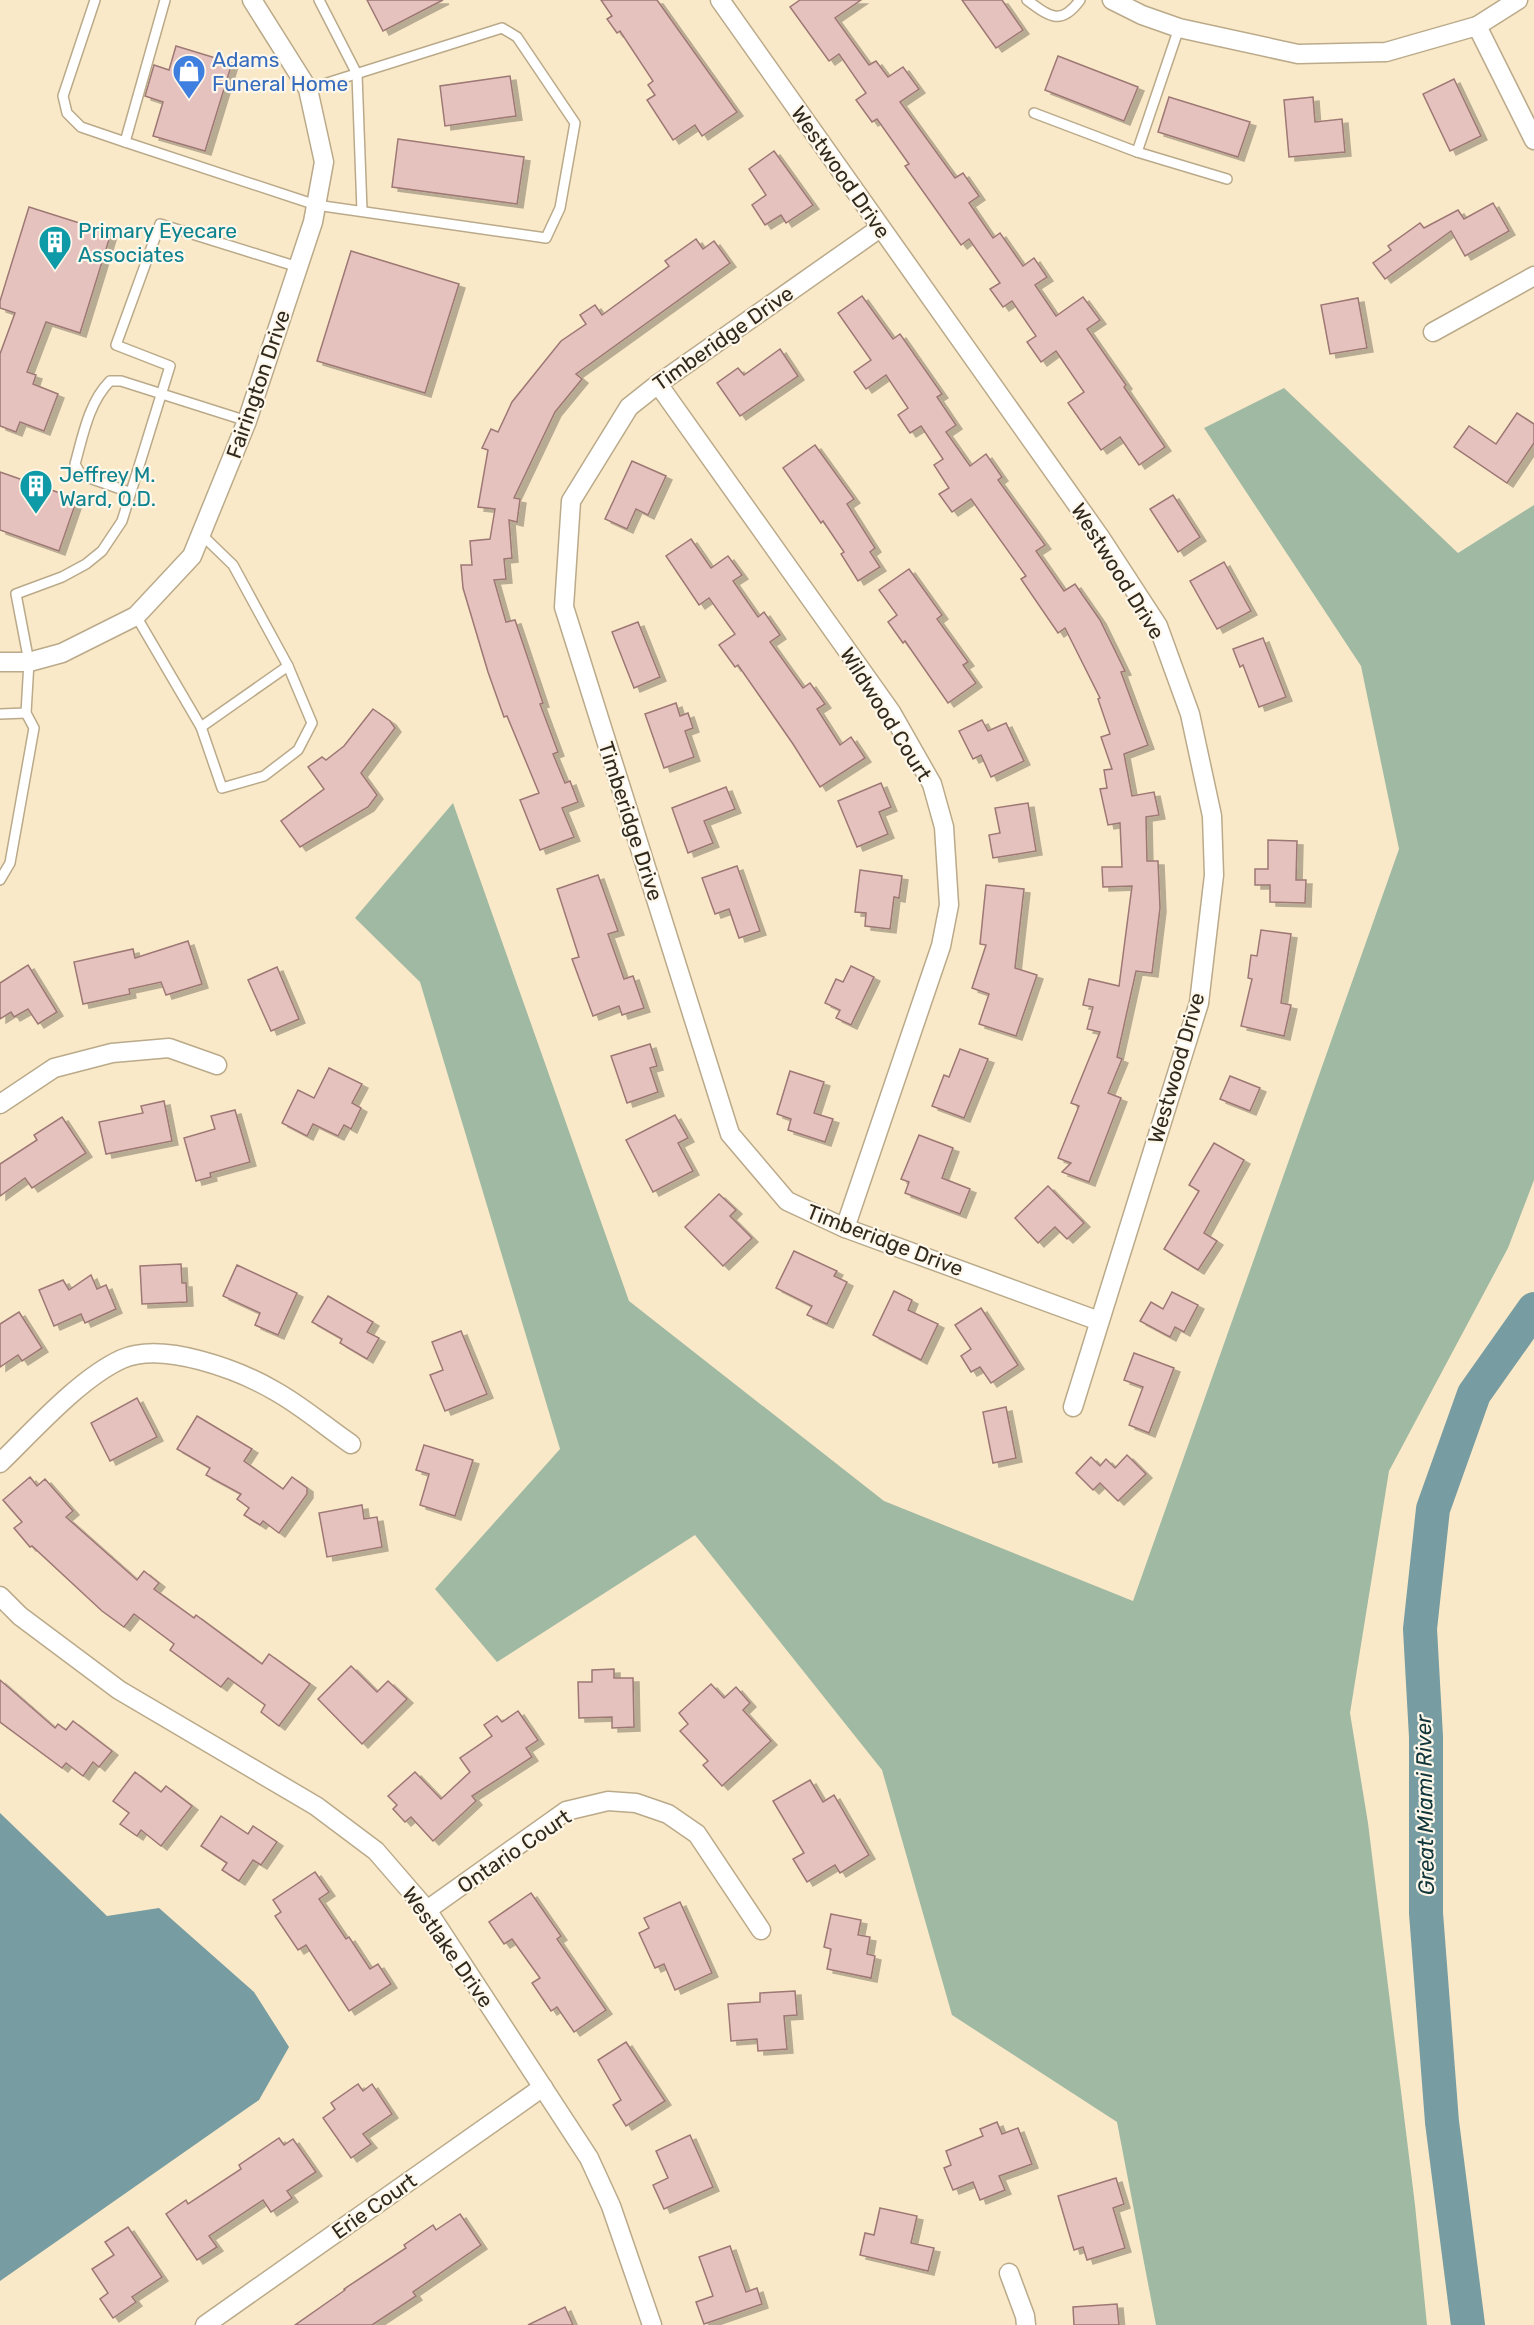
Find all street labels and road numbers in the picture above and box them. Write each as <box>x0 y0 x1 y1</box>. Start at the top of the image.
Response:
street label: Westwood Drive <box>786 101 896 243</box>
street label: Timberidge Drive <box>648 280 798 396</box>
street label: Fairington Drive <box>221 306 295 462</box>
street label: Westwood Drive <box>1066 498 1170 644</box>
street label: Wildwood Court <box>835 643 937 785</box>
street label: Timberidge Drive <box>594 738 668 904</box>
street label: Westwood Drive <box>1142 990 1210 1146</box>
street label: Timberidge Drive <box>803 1199 967 1281</box>
street label: Ontario Court <box>452 1804 576 1898</box>
street label: Westlake Drive <box>397 1882 499 2012</box>
street label: Erie Court <box>327 2168 421 2244</box>

